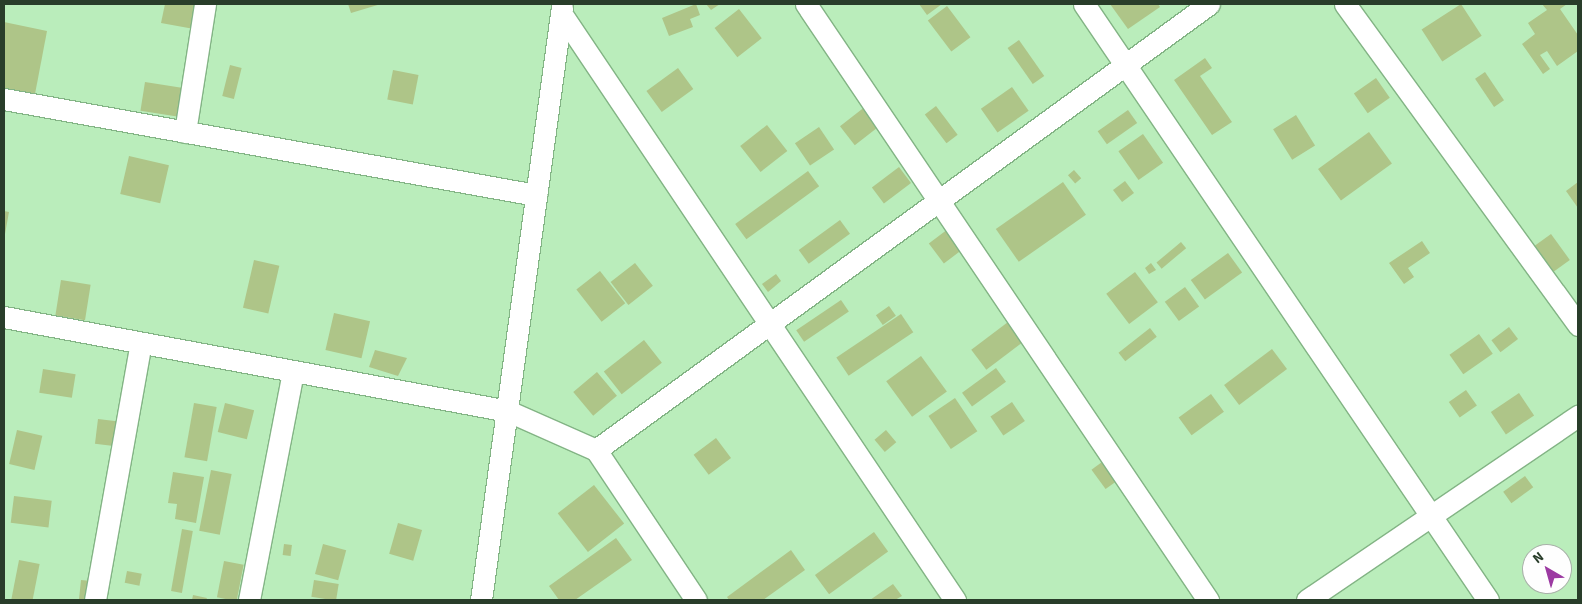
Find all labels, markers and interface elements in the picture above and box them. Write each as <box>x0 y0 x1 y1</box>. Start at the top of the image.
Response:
north arrow <box>1522 544 1572 594</box>
text: N <box>1529 547 1548 569</box>

